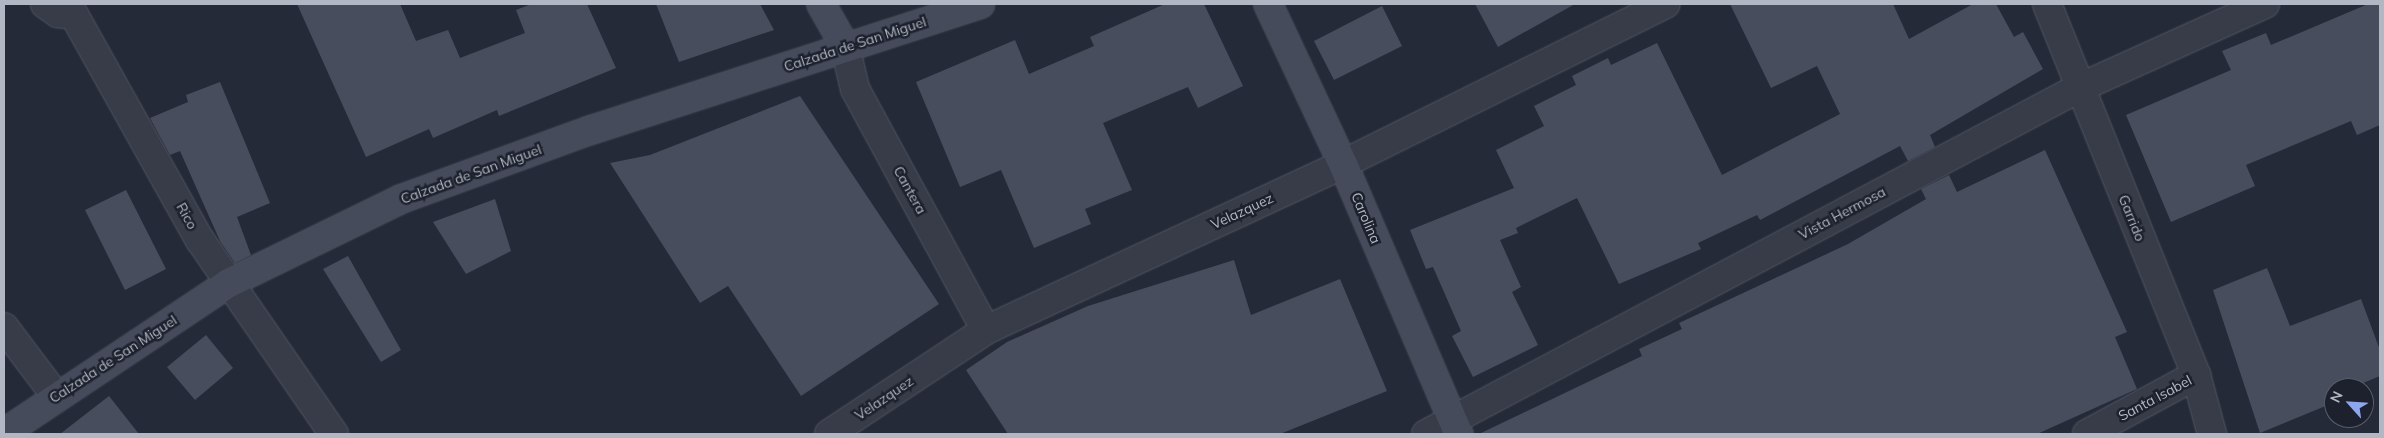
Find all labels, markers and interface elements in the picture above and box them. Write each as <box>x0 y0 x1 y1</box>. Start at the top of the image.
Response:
street label: Calzada de San Miguel <box>782 13 928 75</box>
street label: Calzada de San Miguel <box>398 141 544 207</box>
street label: Cantera <box>890 163 930 217</box>
street label: Vista Hermosa <box>1796 183 1888 243</box>
street label: Velazquez <box>1208 189 1276 233</box>
street label: Carolina <box>1348 190 1384 246</box>
street label: Garrido <box>2115 192 2149 244</box>
street label: Rico <box>173 200 201 232</box>
street label: Calzada de San Miguel <box>46 311 180 407</box>
street label: Velazquez <box>852 372 916 424</box>
street label: Santa Isabel <box>2115 372 2195 424</box>
north arrow <box>2324 378 2374 428</box>
text: N <box>2326 388 2347 406</box>

